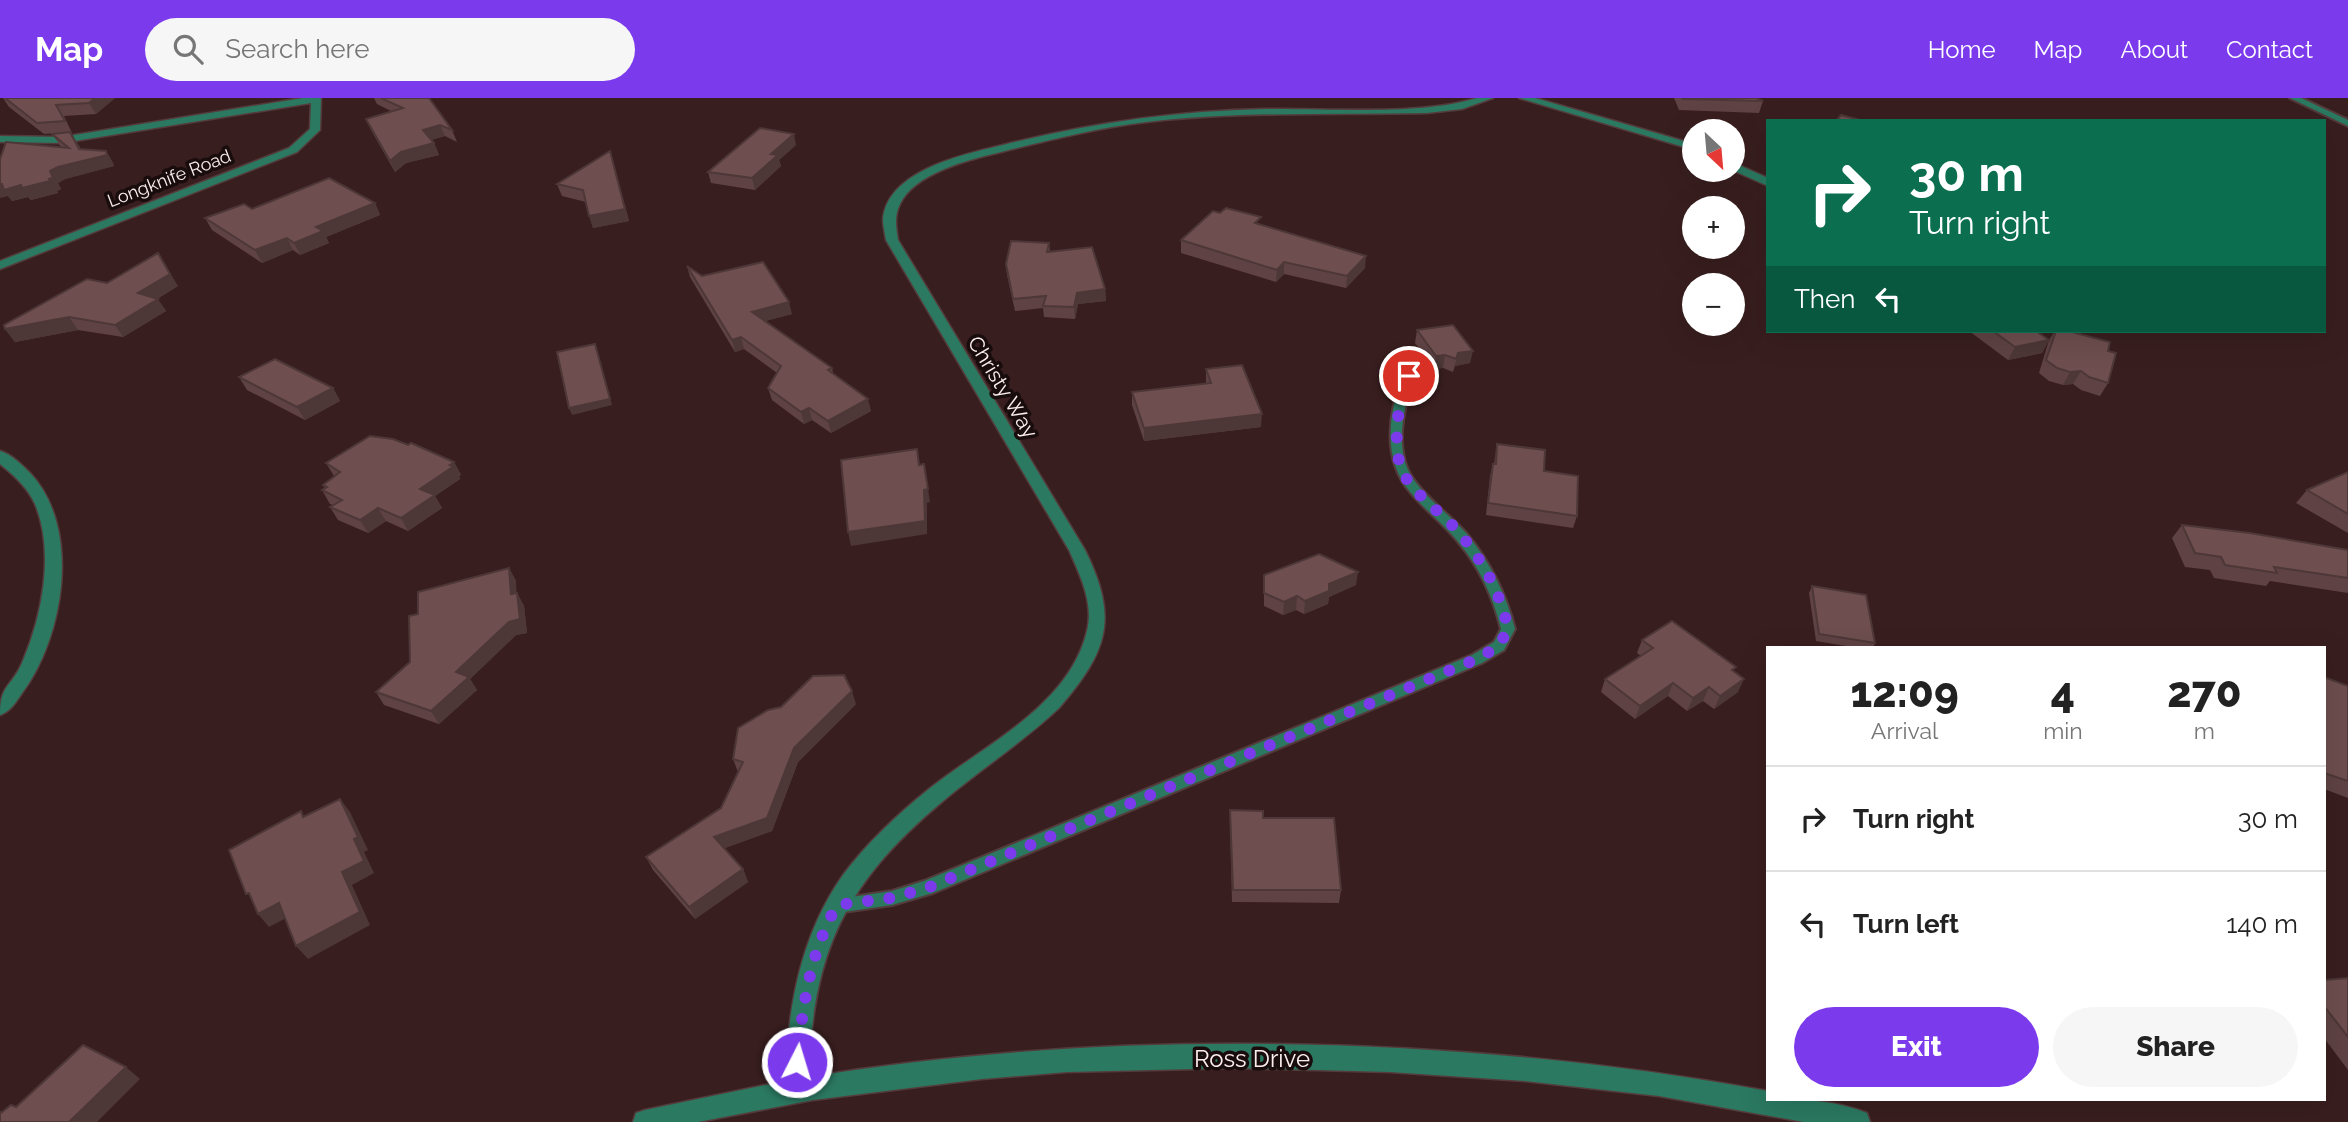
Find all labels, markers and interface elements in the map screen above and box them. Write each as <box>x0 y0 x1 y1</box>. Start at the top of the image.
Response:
search box <box>145 18 635 81</box>
text: Map <box>35 30 103 69</box>
icon: search <box>169 30 207 68</box>
text: Search here <box>225 34 370 64</box>
text: Home <box>1928 35 1996 64</box>
text: Map <box>2034 35 2082 64</box>
text: About <box>2120 35 2188 64</box>
text: Contact <box>2226 35 2313 64</box>
north arrow <box>1682 119 1745 182</box>
map controls <box>1682 119 1745 336</box>
street label: Longknife Road <box>104 145 234 211</box>
text: 30 m <box>1909 145 2024 202</box>
icon: right <box>1794 147 1885 238</box>
button: + <box>1682 196 1745 259</box>
text: Turn right <box>1909 204 2050 241</box>
button: − <box>1682 273 1745 336</box>
icon: left <box>1869 280 1907 318</box>
text: Then <box>1794 284 1855 314</box>
street label: Christy Way <box>963 331 1043 443</box>
pin <box>1379 346 1439 406</box>
icon: arrive <box>1390 357 1428 395</box>
text: 12:09 <box>1850 668 1959 717</box>
text: 4 <box>2051 668 2075 717</box>
text: 270 <box>2167 668 2242 717</box>
text: Arrival <box>1871 717 1938 744</box>
text: min <box>2043 717 2083 744</box>
text: m <box>2194 717 2215 744</box>
icon: right <box>1794 800 1832 838</box>
text: Turn right <box>1853 804 1974 834</box>
text: 30 m <box>2238 804 2298 834</box>
icon: left <box>1794 905 1832 943</box>
text: Turn left <box>1853 909 1959 939</box>
text: 140 m <box>2226 909 2298 939</box>
button: Exit <box>1794 1007 2039 1087</box>
button: Share <box>2053 1007 2298 1087</box>
position arrow <box>760 1025 834 1099</box>
street label: Ross Drive <box>1194 1044 1310 1073</box>

